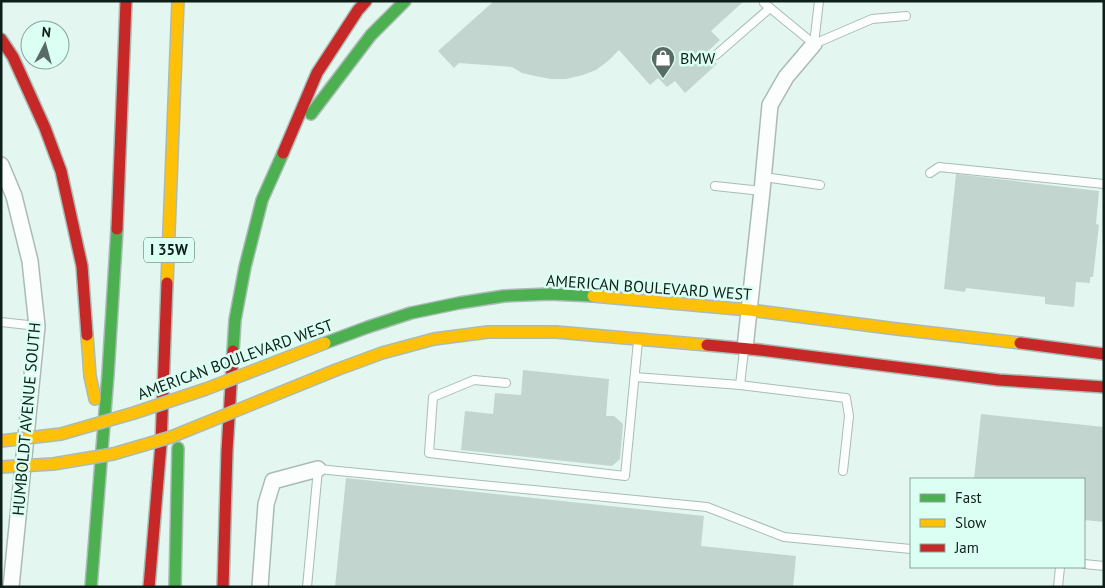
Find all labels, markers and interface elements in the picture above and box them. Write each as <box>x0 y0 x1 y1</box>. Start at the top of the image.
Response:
north arrow <box>20 20 70 70</box>
text: N <box>41 23 52 42</box>
shop icon: BMW <box>650 45 676 79</box>
place label: BMW <box>680 48 716 68</box>
road number: I 35W <box>144 238 194 262</box>
street label: AMERICAN BOULEVARD WEST <box>545 270 753 304</box>
street label: AMERICAN BOULEVARD WEST <box>135 314 335 404</box>
street label: HUMBOLDT AVENUE SOUTH <box>8 322 44 516</box>
legend <box>910 478 1085 568</box>
text: Fast <box>955 488 982 507</box>
text: Slow <box>955 513 986 532</box>
text: Jam <box>954 538 979 557</box>

